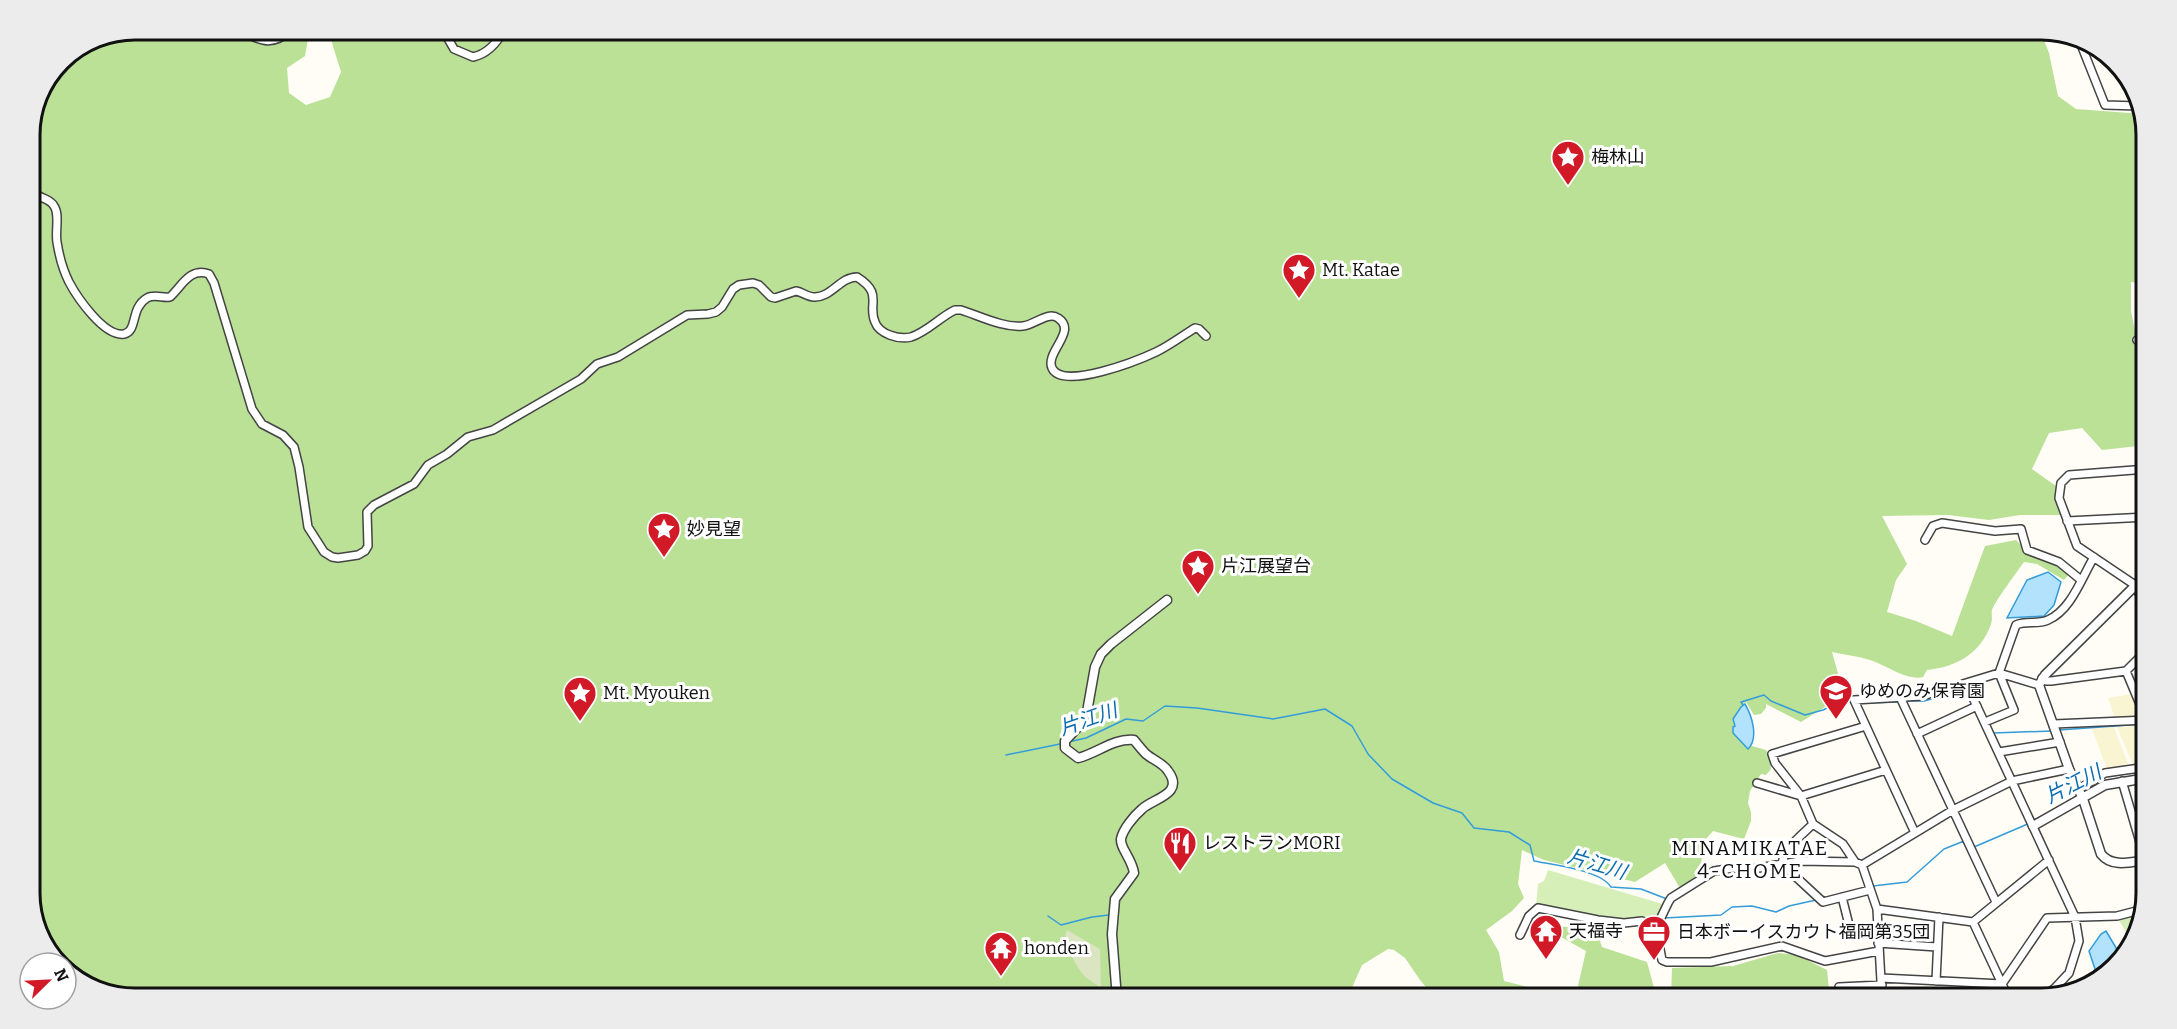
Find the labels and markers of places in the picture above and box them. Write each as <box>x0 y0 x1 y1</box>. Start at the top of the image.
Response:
place icon: 梅林山 <box>1550 139 1586 186</box>
place label: 梅林山 <box>1591 146 1645 168</box>
place icon: Mt. Katae <box>1281 252 1317 299</box>
place label: Mt. Katae <box>1322 259 1400 281</box>
place icon: 妙見望 <box>646 511 682 558</box>
place label: 妙見望 <box>687 518 741 540</box>
place icon: 片江展望台 <box>1180 548 1216 595</box>
place label: 片江展望台 <box>1221 555 1311 577</box>
school or university icon: ゆめのみ保育園 <box>1818 673 1854 720</box>
place icon: Mt. Myouken <box>562 675 598 722</box>
place label: ゆめのみ保育園 <box>1859 680 1985 702</box>
place label: Mt. Myouken <box>603 682 711 704</box>
restaurant icon: レストランMORI <box>1162 825 1198 872</box>
place label: レストランMORI <box>1203 832 1341 854</box>
temple icon: 天福寺 <box>1528 913 1564 960</box>
office icon: 日本ボーイスカウト福岡第35団 <box>1636 914 1672 961</box>
place label: 天福寺 <box>1569 920 1623 942</box>
place label: 日本ボーイスカウト福岡第35団 <box>1677 921 1930 943</box>
temple icon: honden <box>983 930 1019 977</box>
place label: honden <box>1024 937 1089 959</box>

